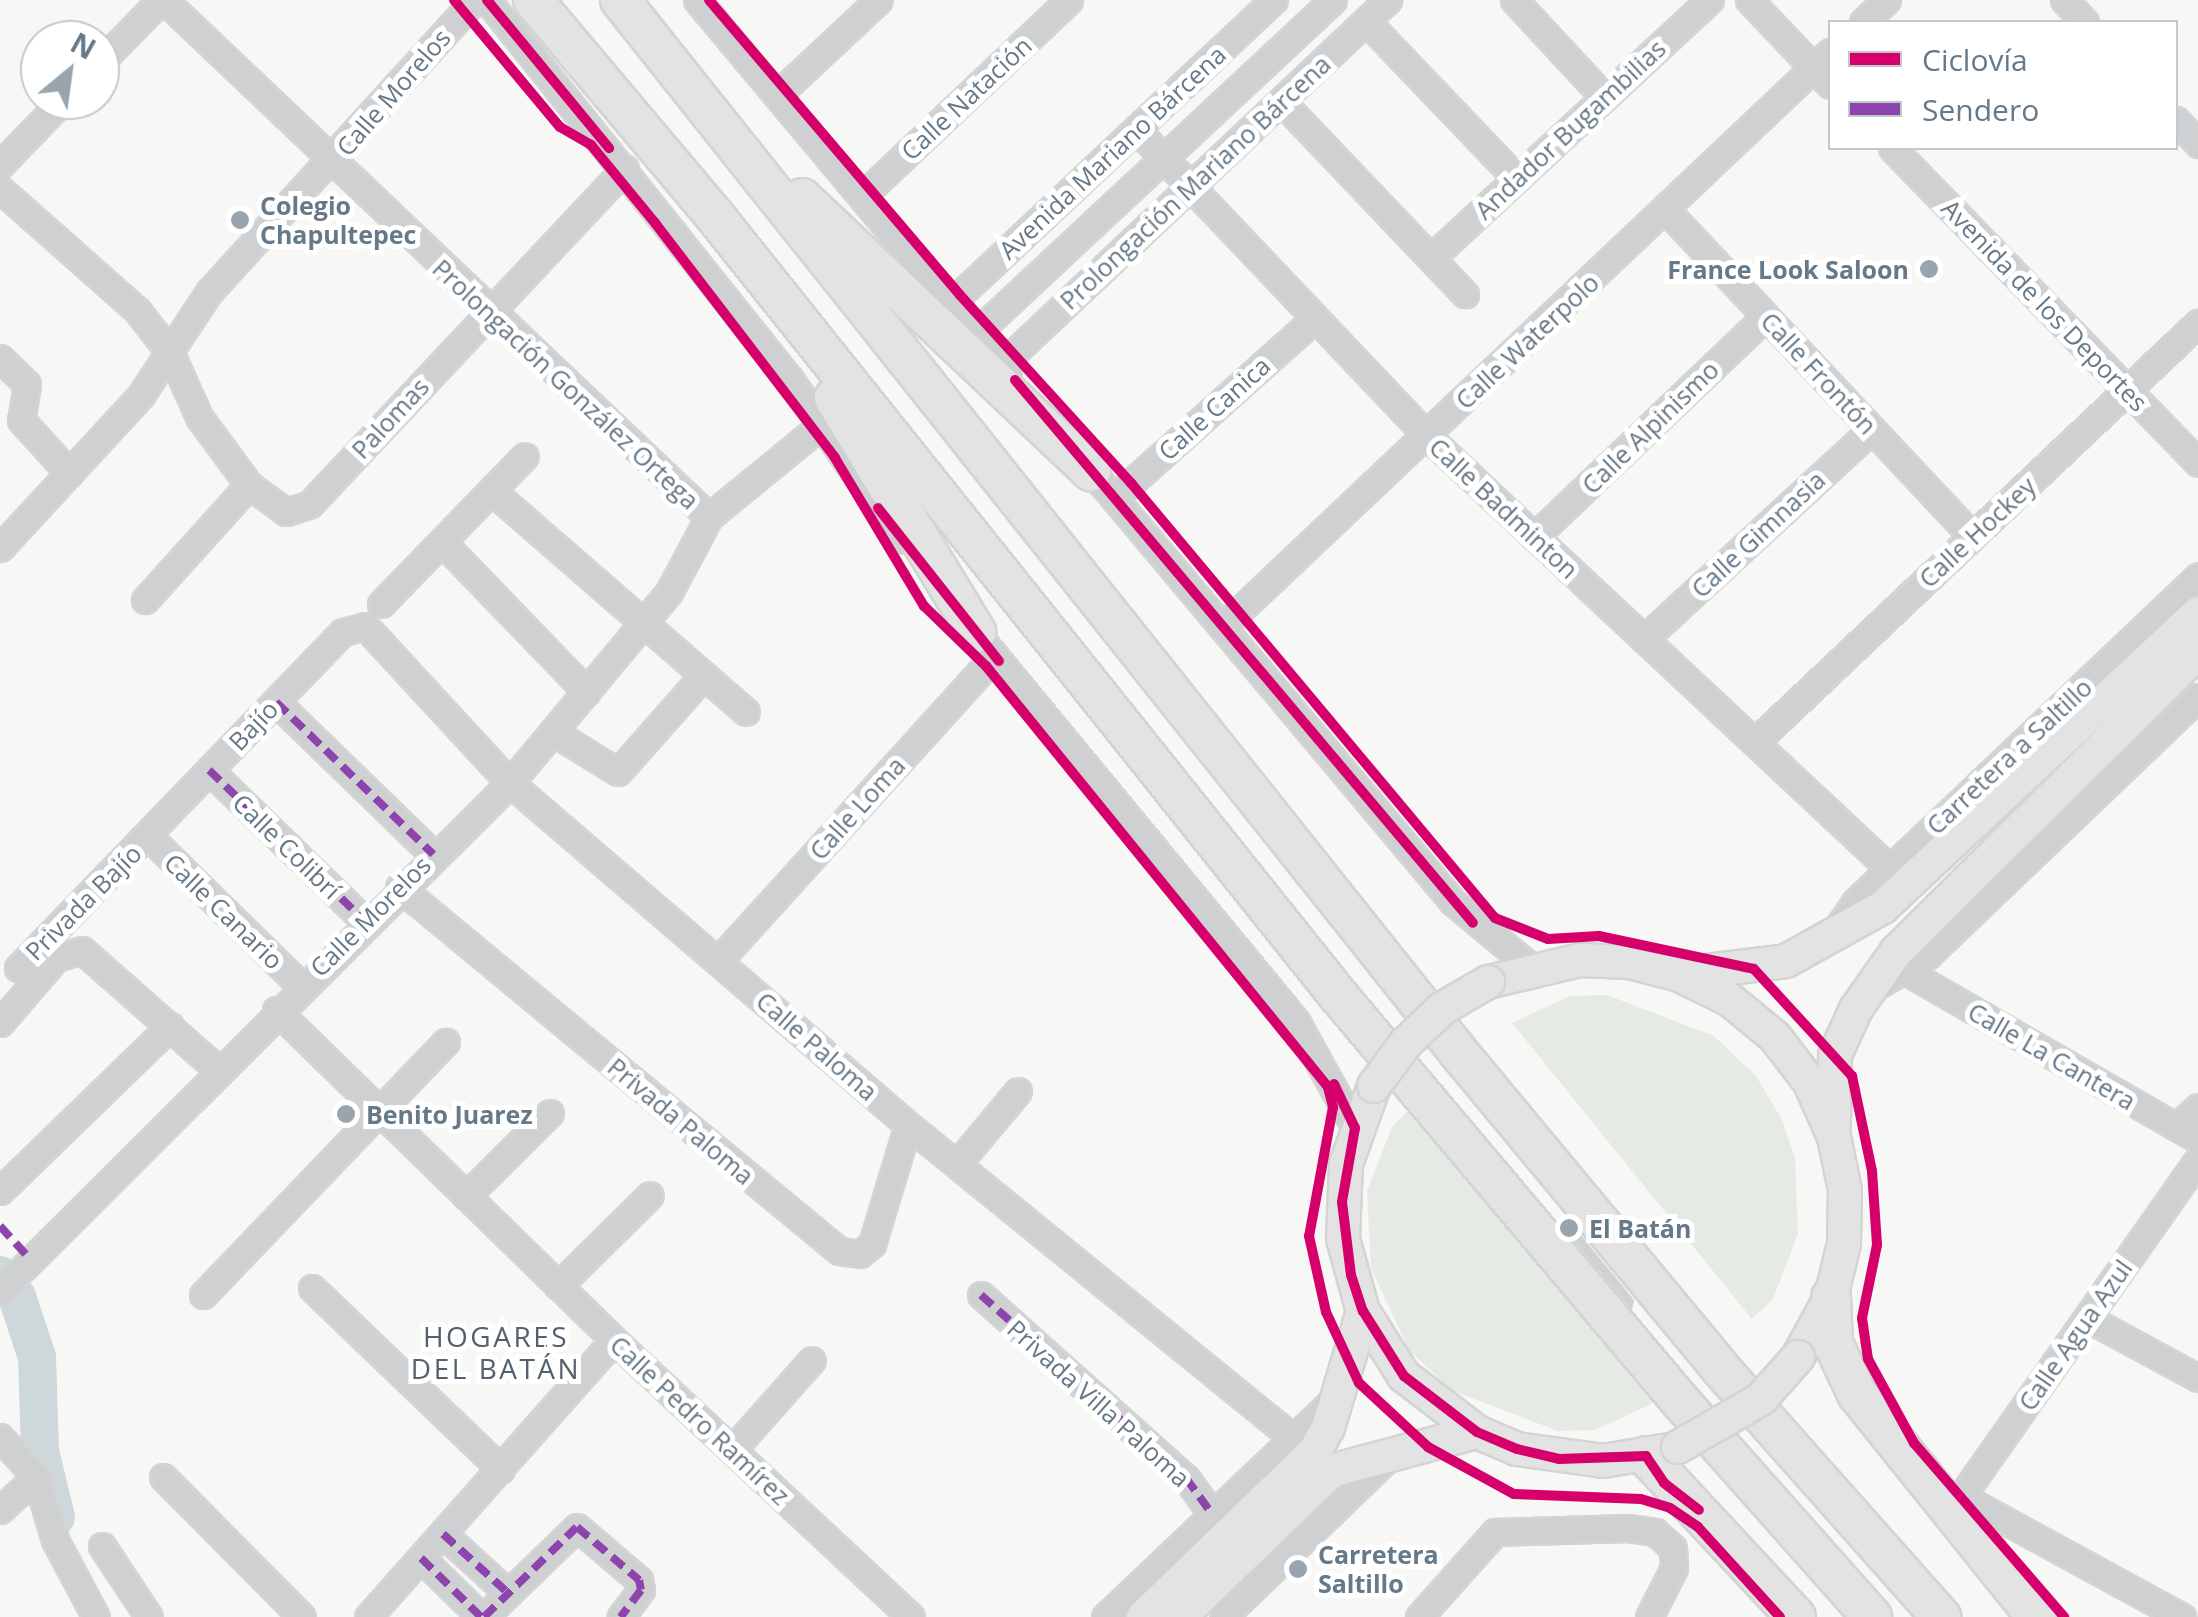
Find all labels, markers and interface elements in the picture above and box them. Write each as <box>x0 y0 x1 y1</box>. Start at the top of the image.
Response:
north arrow <box>20 20 120 120</box>
legend <box>1828 20 2178 150</box>
text: N <box>64 23 103 68</box>
street label: Calle Morelos <box>330 23 456 161</box>
street label: Calle Natación <box>895 30 1037 166</box>
street label: Andador Bugambilias <box>1469 33 1671 225</box>
street label: Avenida Mariano Bárcena <box>992 39 1232 265</box>
text: Ciclovía <box>1922 39 2028 80</box>
street label: Prolongación Mariano Bárcena <box>1054 49 1336 315</box>
text: Sendero <box>1922 89 2039 130</box>
place label: Colegio Chapultepec <box>260 191 416 250</box>
street label: Avenida de los Deportes <box>1936 193 2154 417</box>
marker: Colegio Chapultepec <box>229 209 251 231</box>
street label: Prolongación González Ortega <box>427 253 705 515</box>
place label: France Look Saloon <box>1667 254 1909 284</box>
marker: France Look Saloon <box>1918 258 1940 280</box>
street label: Calle Waterpolo <box>1449 267 1605 415</box>
street label: Calle Frontón <box>1755 306 1883 440</box>
street label: Calle Canica <box>1152 350 1276 466</box>
street label: Calle Alpinismo <box>1575 354 1725 500</box>
street label: Palomas <box>345 371 435 465</box>
street label: Calle Badminton <box>1423 431 1585 585</box>
street label: Calle Gimnasia <box>1685 464 1831 604</box>
street label: Calle Hockey <box>1913 471 2041 593</box>
street label: Carretera a Saltillo <box>1920 672 2098 840</box>
street label: Bajío <box>222 694 284 756</box>
street label: Calle Loma <box>803 750 911 866</box>
street label: Calle Colibrí <box>227 787 347 905</box>
street label: Privada Bajío <box>19 838 147 966</box>
street label: Calle Canario <box>158 847 290 975</box>
street label: Calle Morelos <box>304 850 436 982</box>
street label: Calle Paloma <box>751 985 883 1107</box>
street label: Calle La Cantera <box>1963 996 2141 1116</box>
street label: Privada Paloma <box>602 1051 760 1191</box>
place label: Benito Juarez <box>366 1099 533 1129</box>
marker: Benito Juarez <box>335 1103 357 1125</box>
place label: El Batán <box>1589 1213 1691 1243</box>
marker: El Batán <box>1558 1217 1580 1239</box>
street label: Calle Agua Azul <box>2012 1254 2138 1416</box>
street label: Privada Villa Paloma <box>1002 1313 1196 1493</box>
district label: HOGARES DEL BATÁN <box>411 1319 581 1385</box>
street label: Calle Pedro Ramírez <box>604 1329 796 1511</box>
place label: Carretera Saltillo <box>1318 1540 1439 1599</box>
marker: Carretera Saltillo <box>1287 1558 1309 1580</box>

